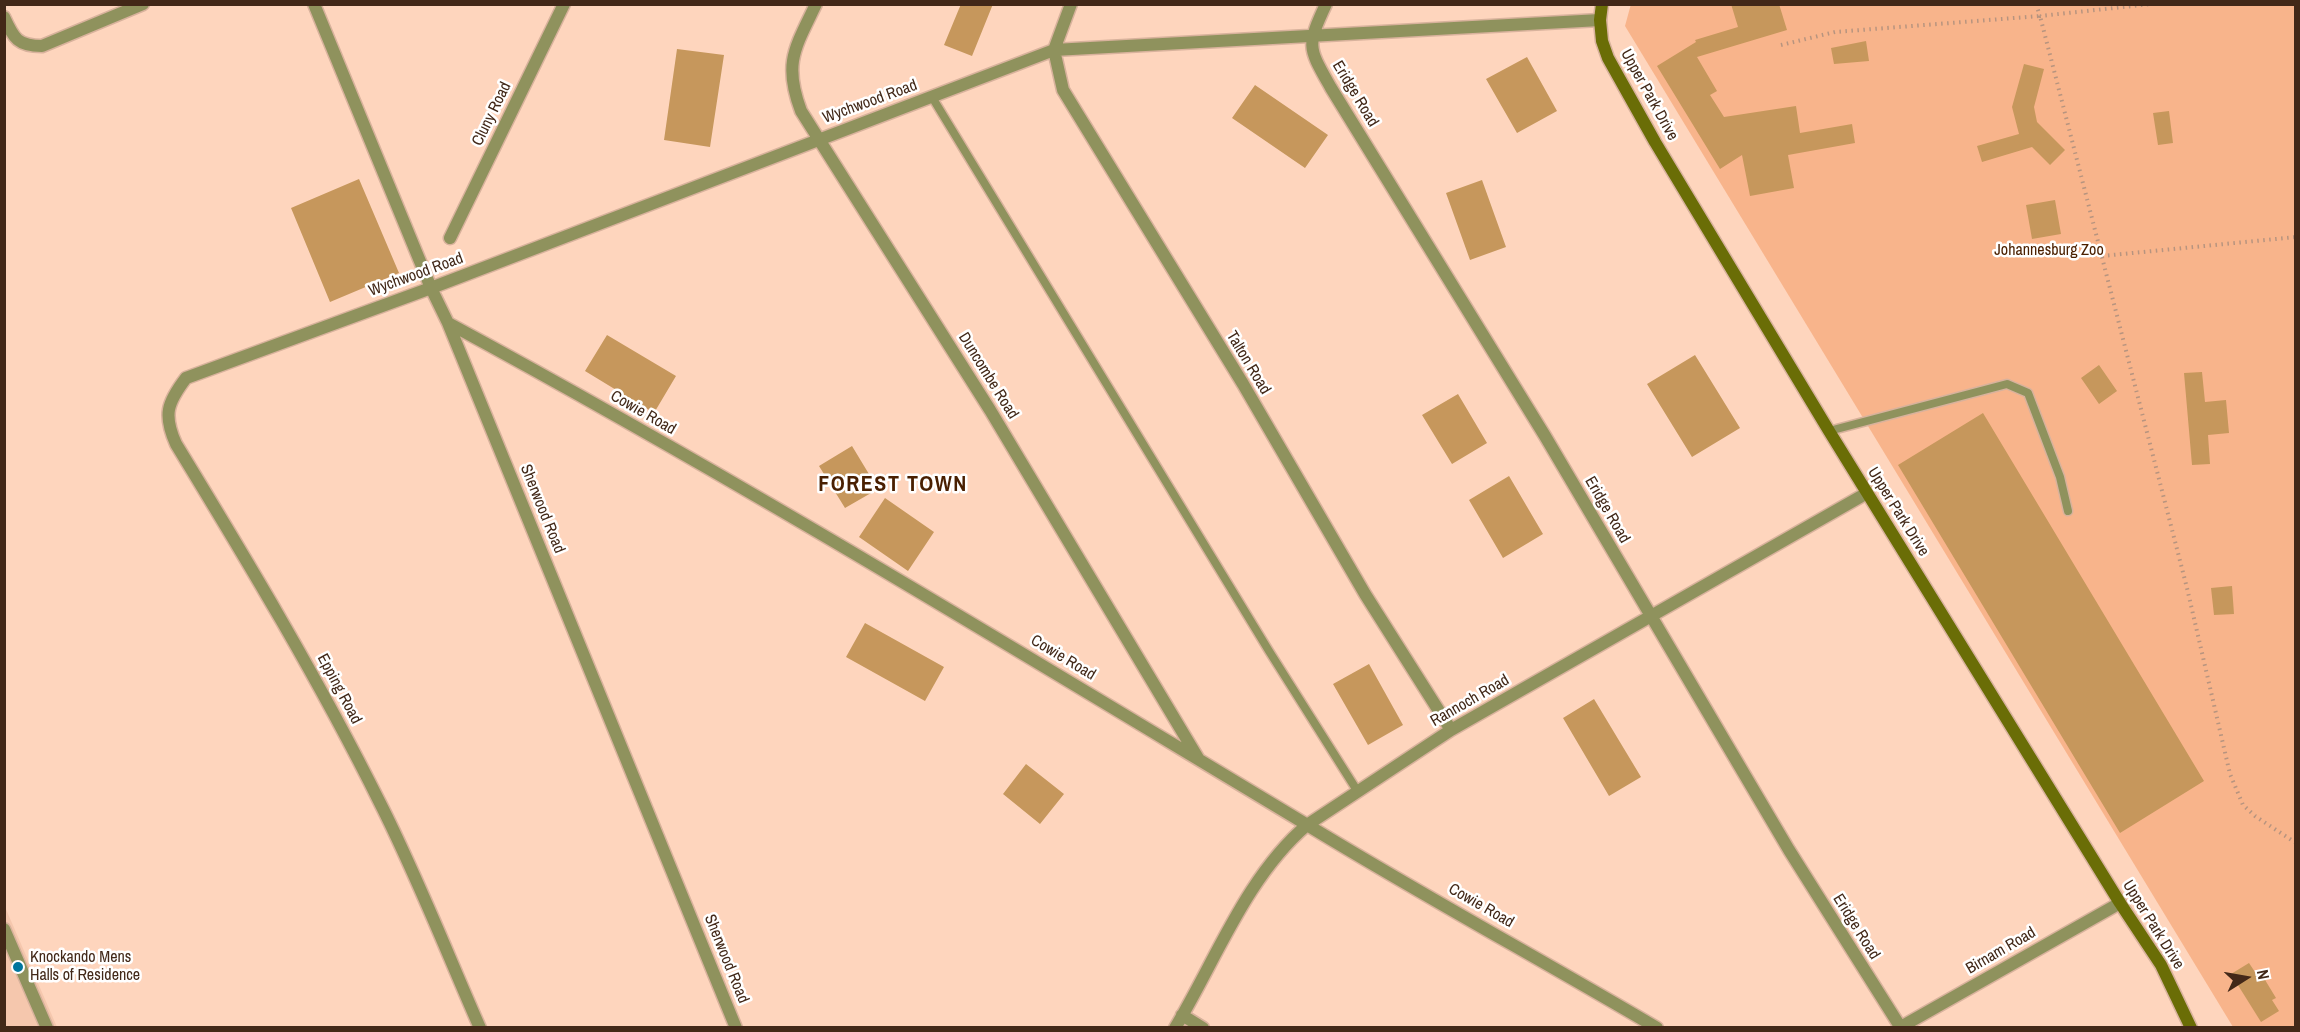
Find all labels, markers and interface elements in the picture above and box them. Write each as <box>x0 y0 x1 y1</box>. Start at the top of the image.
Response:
street label: Upper Park Drive <box>1616 46 1682 144</box>
street label: Eridge Road <box>1328 57 1382 131</box>
street label: Wychwood Road <box>820 76 920 128</box>
street label: Cluny Road <box>468 79 516 149</box>
park label: Johannesburg Zoo <box>1994 241 2104 261</box>
street label: Wychwood Road <box>366 249 466 301</box>
street label: Talton Road <box>1222 328 1274 398</box>
street label: Duncombe Road <box>954 329 1022 423</box>
street label: Cowie Road <box>607 387 679 439</box>
street label: Sherwood Road <box>515 462 569 556</box>
street label: Upper Park Drive <box>1863 464 1933 560</box>
district label: FOREST TOWN <box>818 472 968 498</box>
street label: Eridge Road <box>1580 473 1634 547</box>
street label: Cowie Road <box>1027 631 1099 685</box>
street label: Epping Road <box>313 651 365 727</box>
street label: Rannoch Road <box>1427 671 1513 731</box>
street label: Upper Park Drive <box>2118 877 2188 973</box>
street label: Cowie Road <box>1445 880 1517 932</box>
street label: Eridge Road <box>1828 891 1884 963</box>
street label: Sherwood Road <box>699 912 753 1006</box>
street label: Birnam Road <box>1963 923 2039 979</box>
place label: Knockando Mens Halls of Residence <box>30 948 140 986</box>
north arrow <box>2216 948 2276 1008</box>
marker: Knockando Mens Halls of Residence <box>11 960 25 974</box>
text: N <box>2252 968 2275 981</box>

